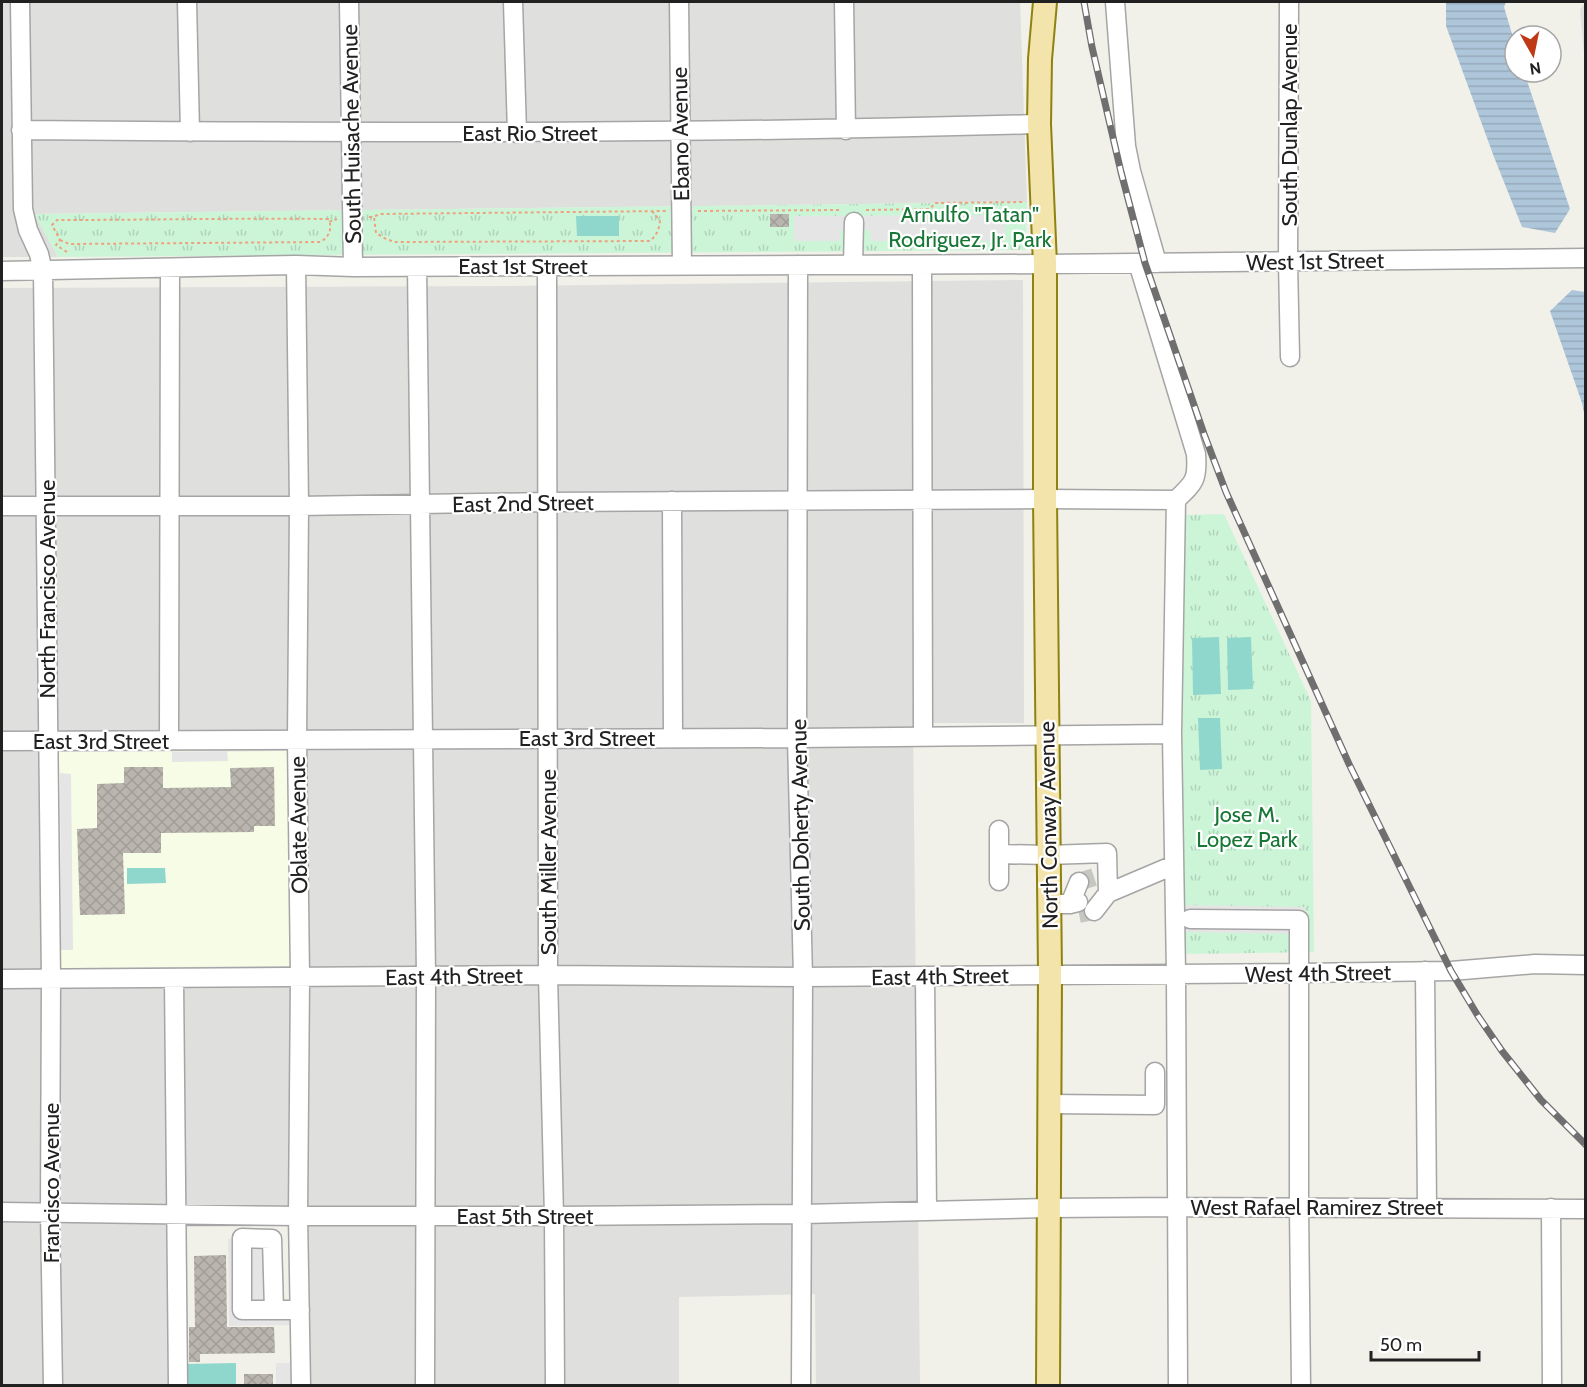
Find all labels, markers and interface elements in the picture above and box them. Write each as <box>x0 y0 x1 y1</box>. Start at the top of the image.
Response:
street label: South Dunlap Avenue <box>1276 23 1303 227</box>
street label: South Huisache Avenue <box>336 24 367 244</box>
north arrow <box>1503 24 1563 84</box>
text: N <box>1528 58 1542 79</box>
street label: Ebano Avenue <box>666 67 695 201</box>
street label: East Rio Street <box>462 120 598 147</box>
park label: Arnulfo "Tatan" Rodriguez, Jr. Park <box>888 201 1052 253</box>
street label: West 1st Street <box>1246 247 1385 276</box>
street label: East 1st Street <box>458 253 588 280</box>
street label: North Francisco Avenue <box>34 479 61 699</box>
street label: East 2nd Street <box>452 489 595 518</box>
street label: South Doherty Avenue <box>785 719 816 931</box>
street label: North Conway Avenue <box>1033 721 1064 929</box>
street label: East 3rd Street <box>519 725 656 752</box>
street label: East 3rd Street <box>33 728 170 755</box>
street label: Oblate Avenue <box>284 756 313 894</box>
street label: South Miller Avenue <box>535 769 562 955</box>
park label: Jose M. Lopez Park <box>1196 801 1298 853</box>
street label: West 4th Street <box>1245 959 1392 988</box>
street label: East 4th Street <box>385 962 524 991</box>
street label: East 4th Street <box>871 962 1010 991</box>
street label: Francisco Avenue <box>38 1103 65 1263</box>
street label: West Rafael Ramirez Street <box>1191 1194 1444 1221</box>
street label: East 5th Street <box>457 1203 594 1230</box>
scale bar <box>1371 1324 1479 1362</box>
text: 50 m <box>1380 1334 1422 1356</box>

